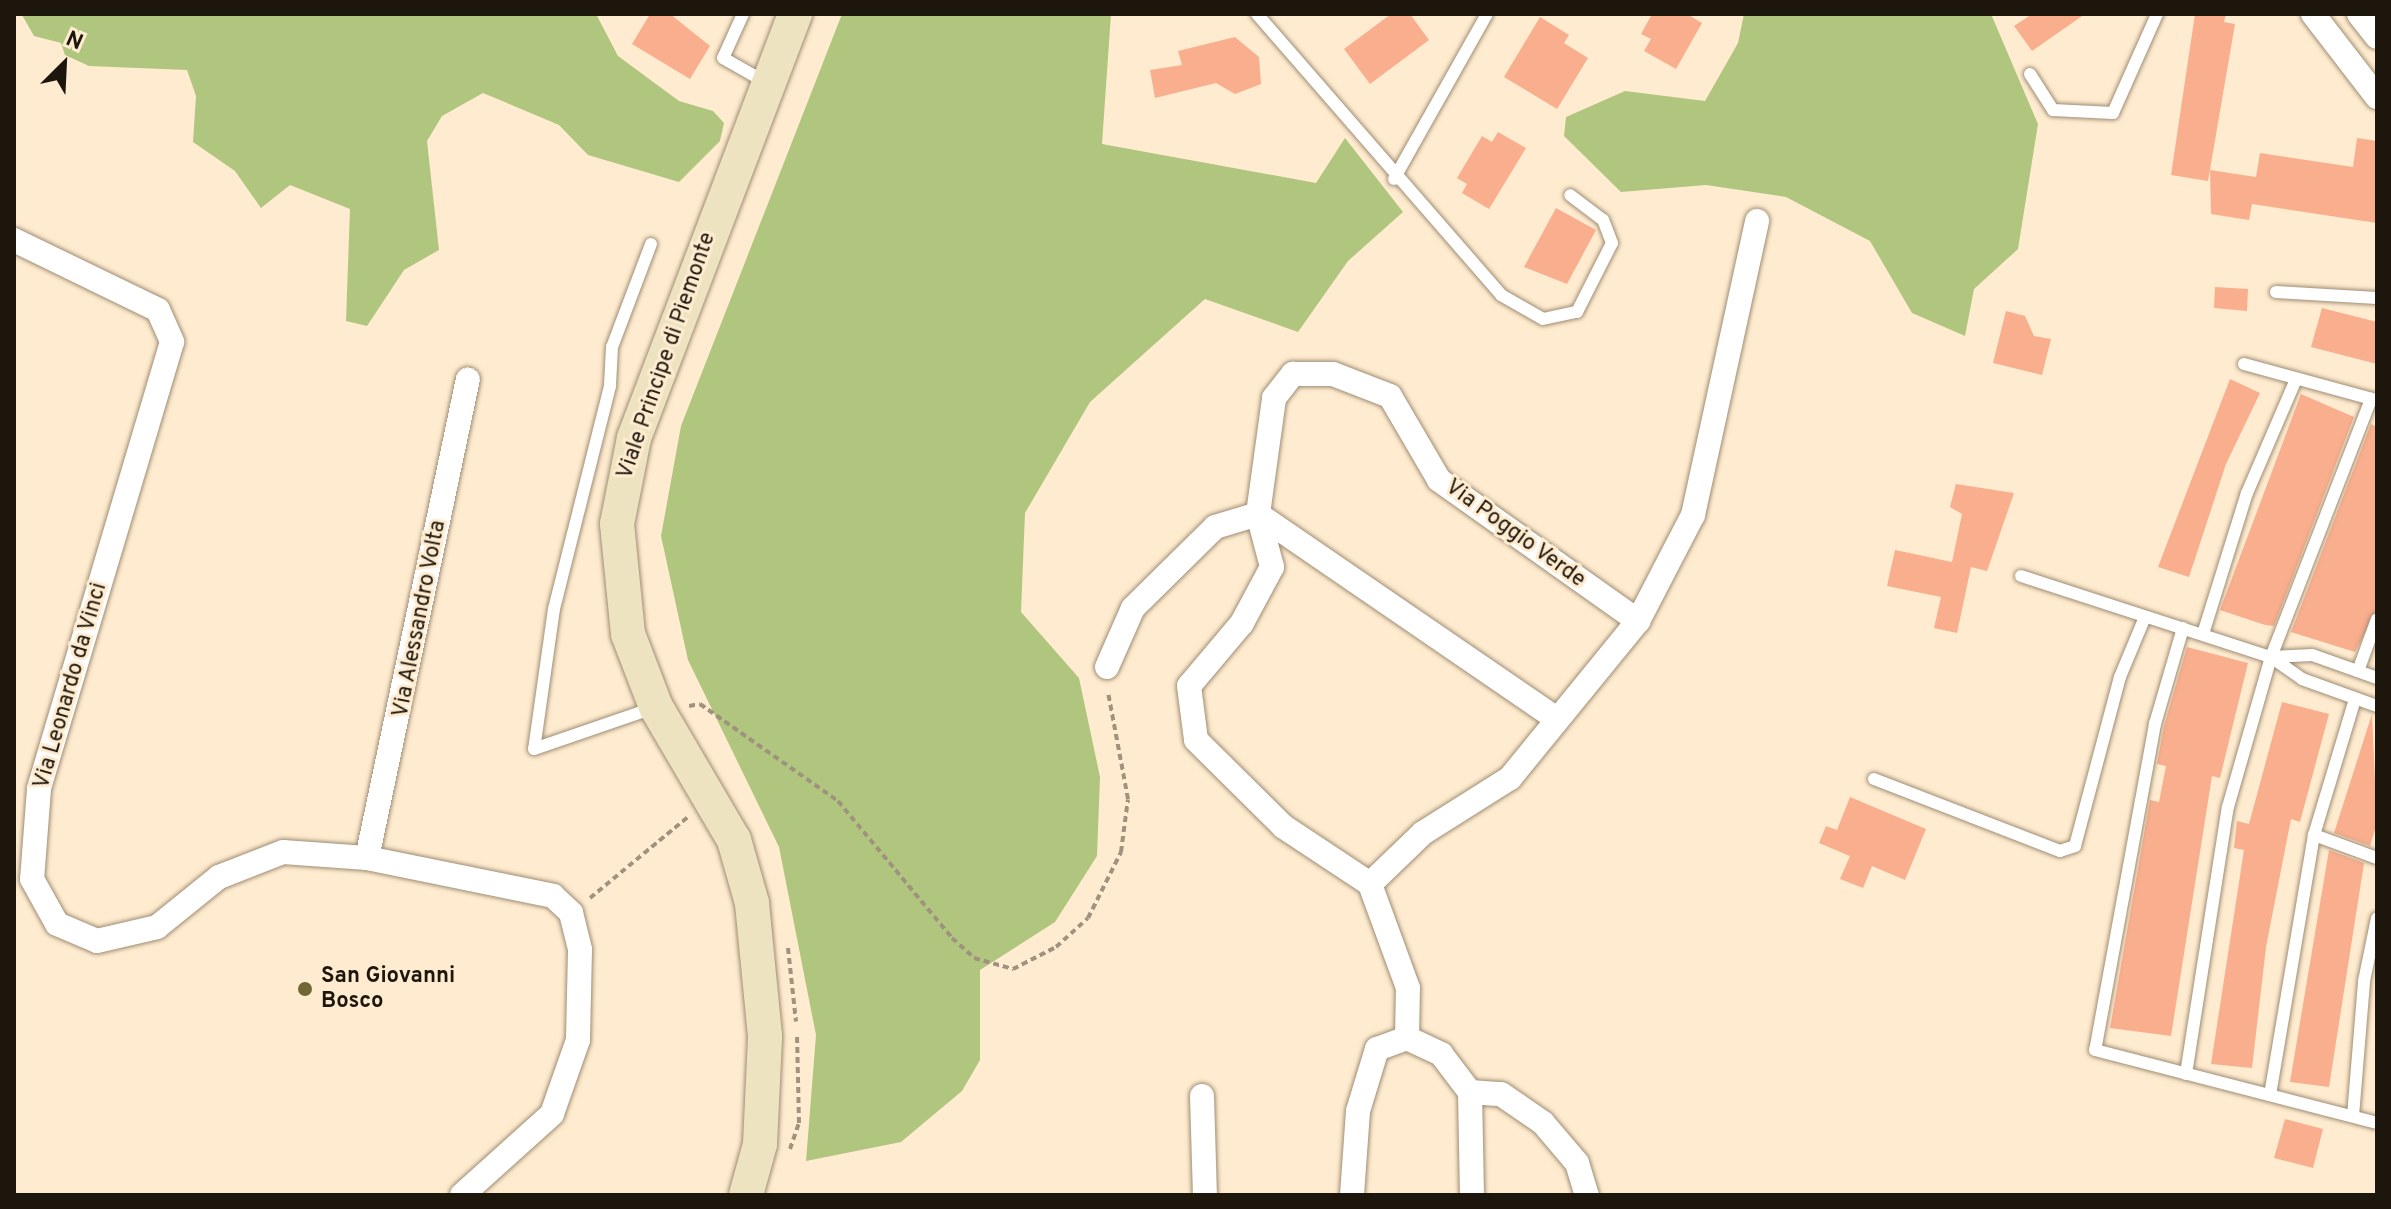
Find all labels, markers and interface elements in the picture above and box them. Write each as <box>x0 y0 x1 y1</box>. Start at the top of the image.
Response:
north arrow <box>24 24 104 104</box>
text: N <box>61 26 87 57</box>
street label: Viale Principe di Piemonte <box>612 229 722 483</box>
street label: Via Poggio Verde <box>1440 474 1590 594</box>
street label: Via Alessandro Volta <box>388 517 452 721</box>
street label: Via Leonardo da Vinci <box>29 580 113 792</box>
place label: San Giovanni Bosco <box>321 963 455 1014</box>
marker: San Giovanni Bosco <box>296 980 314 998</box>

